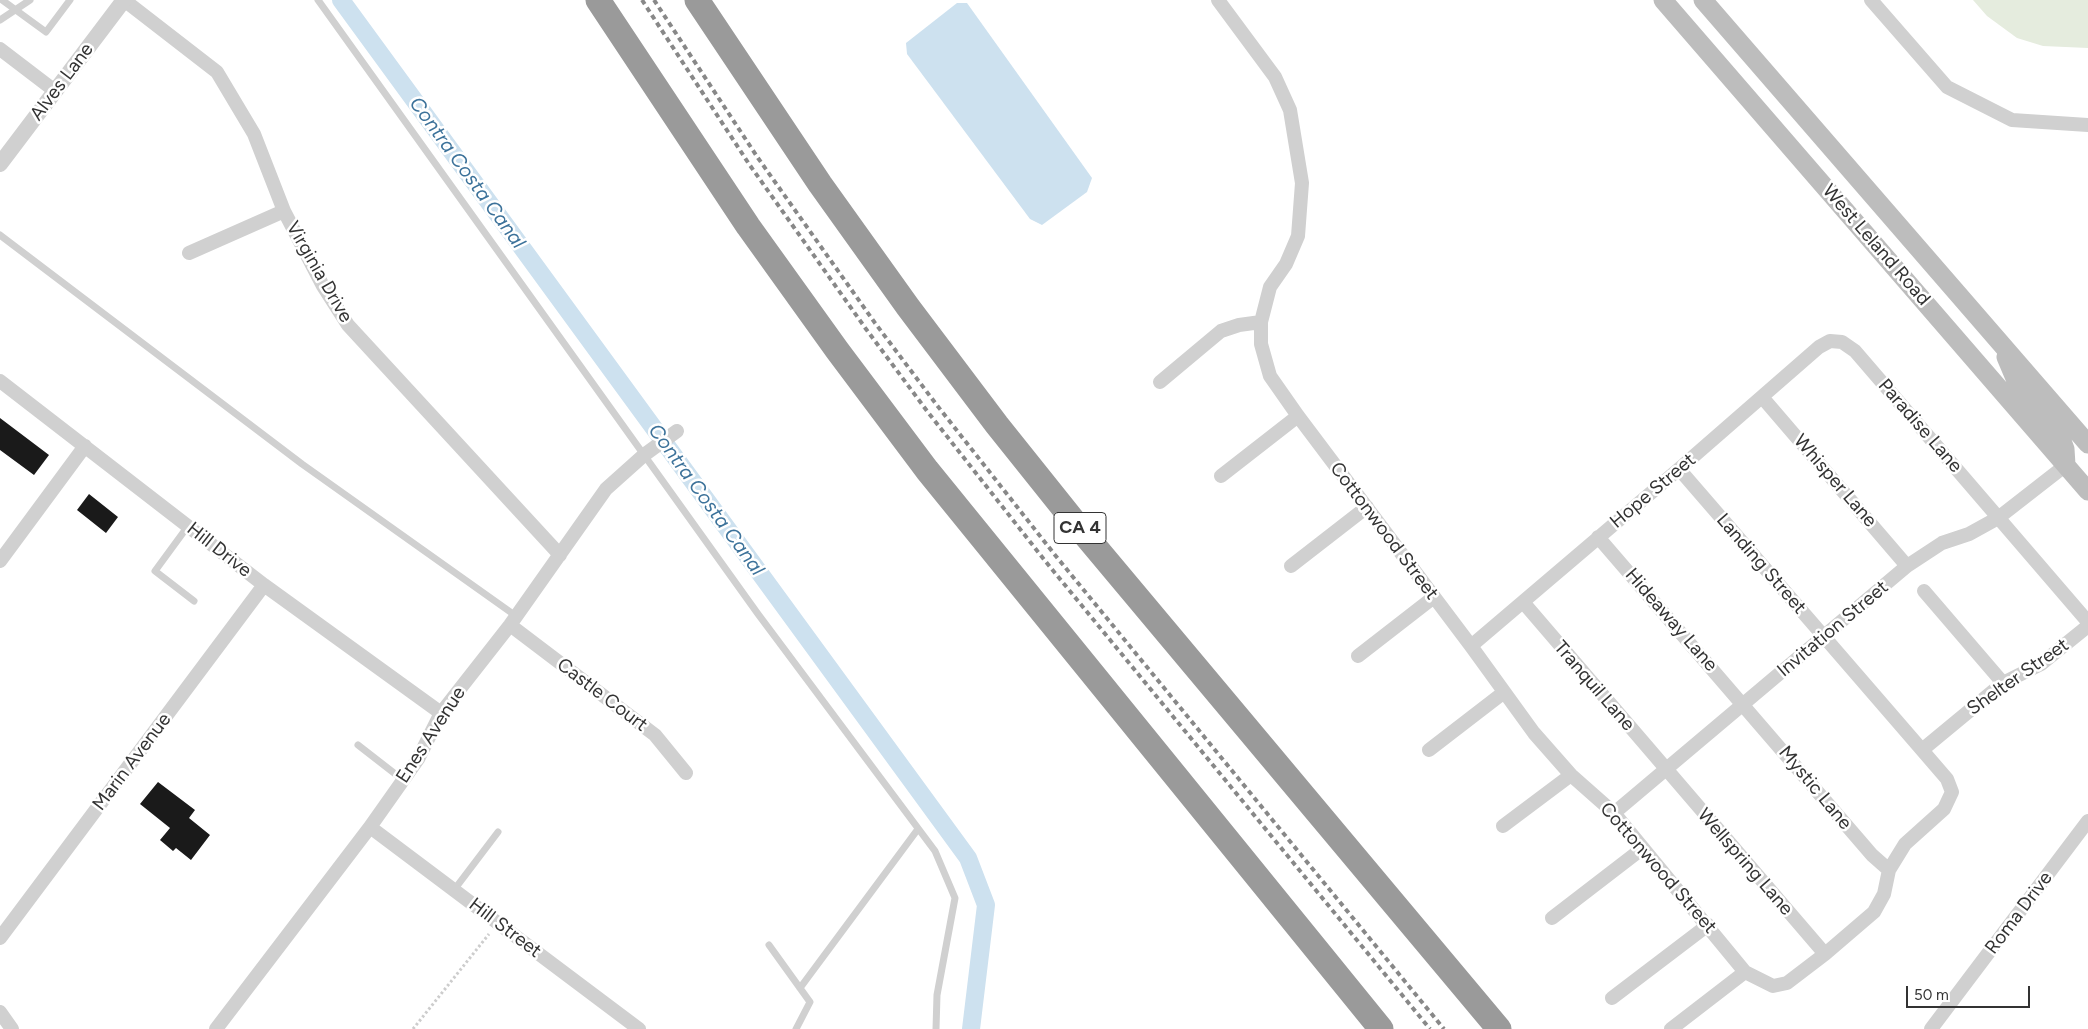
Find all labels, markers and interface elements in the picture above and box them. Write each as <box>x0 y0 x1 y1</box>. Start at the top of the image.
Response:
street label: Alves Lane <box>25 39 99 125</box>
water label: Contra Costa Canal <box>404 92 530 254</box>
street label: West Leland Road <box>1817 180 1935 310</box>
street label: Virginia Drive <box>281 217 357 327</box>
street label: Paradise Lane <box>1873 375 1967 477</box>
water label: Contra Costa Canal <box>643 419 769 581</box>
street label: Whisper Lane <box>1789 430 1881 532</box>
street label: Hope Street <box>1606 449 1700 533</box>
street label: Cottonwood Street <box>1325 458 1443 604</box>
street label: Landing Street <box>1711 509 1811 619</box>
road number: CA 4 <box>1054 512 1106 544</box>
street label: Hill Drive <box>182 518 256 582</box>
street label: Hideaway Lane <box>1620 564 1722 676</box>
street label: Invitation Street <box>1773 576 1893 682</box>
street label: Shelter Street <box>1963 634 2073 720</box>
street label: Tranquil Lane <box>1549 636 1639 736</box>
street label: Castle Court <box>552 654 652 736</box>
street label: Enes Avenue <box>391 683 471 787</box>
street label: Marin Avenue <box>88 709 176 815</box>
street label: Mystic Lane <box>1773 742 1857 834</box>
street label: Cottonwood Street <box>1595 798 1721 938</box>
street label: Wellspring Lane <box>1692 804 1798 920</box>
street label: Roma Drive <box>1981 867 2057 959</box>
street label: Hill Street <box>464 893 546 963</box>
scale bar <box>1908 976 2032 1008</box>
text: 50 m <box>1914 986 1949 1004</box>

